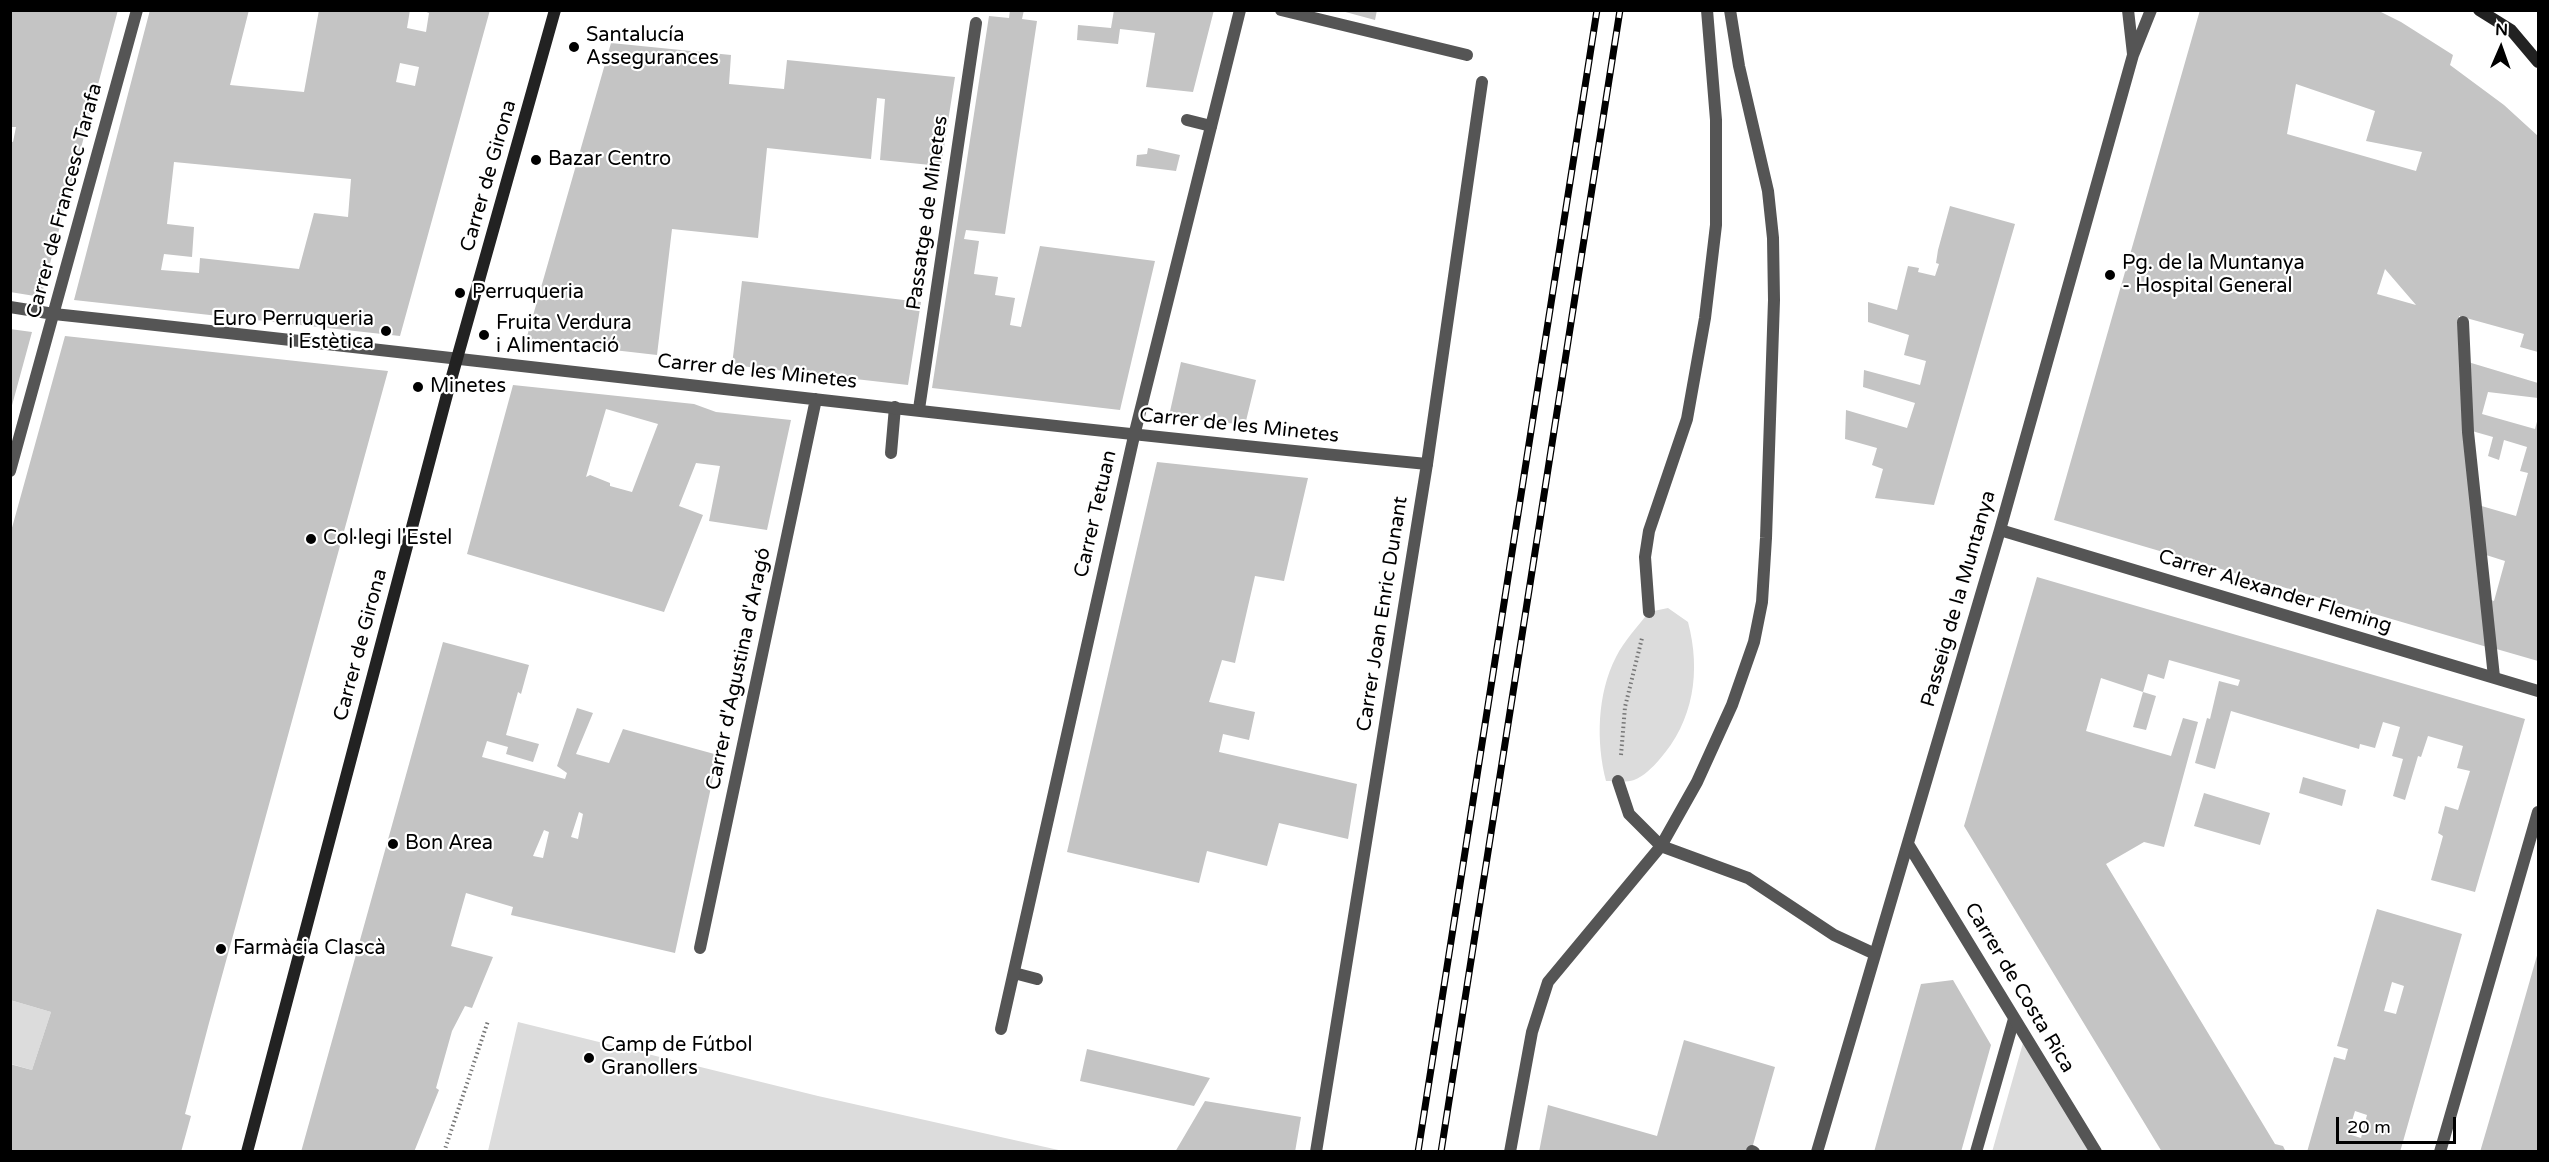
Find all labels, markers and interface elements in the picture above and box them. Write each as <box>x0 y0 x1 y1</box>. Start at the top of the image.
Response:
north arrow <box>2471 18 2531 78</box>
text: N <box>2495 20 2508 40</box>
place label: Santalucía Assegurances <box>586 24 719 71</box>
marker: Santalucía Assegurances <box>567 40 581 54</box>
street label: Carrer de Francesc Tarafa <box>22 81 108 321</box>
street label: Carrer de Girona <box>456 97 522 255</box>
street label: Passatge de Minetes <box>902 114 954 312</box>
place label: Bazar Centro <box>548 148 671 172</box>
marker: Bazar Centro <box>529 153 543 167</box>
place label: Pg. de la Muntanya - Hospital General <box>2122 252 2305 299</box>
marker: Pg. de la Muntanya - Hospital General <box>2103 268 2117 282</box>
place label: Perruqueria <box>472 281 584 305</box>
marker: Perruqueria <box>453 286 467 300</box>
place label: Euro Perruqueria i Estètica <box>213 308 374 355</box>
place label: Fruita Verdura i Alimentació <box>496 312 632 359</box>
marker: Euro Perruqueria i Estètica <box>379 324 393 338</box>
marker: Fruita Verdura i Alimentació <box>477 328 491 342</box>
street label: Carrer de les Minetes <box>656 350 858 394</box>
place label: Minetes <box>430 375 506 399</box>
marker: Minetes <box>411 380 425 394</box>
street label: Carrer de les Minetes <box>1138 404 1340 448</box>
street label: Carrer Tetuan <box>1070 448 1122 580</box>
street label: Passeig de la Muntanya <box>1917 488 2001 710</box>
street label: Carrer Joan Enric Dunant <box>1353 495 1413 733</box>
place label: Col·legi l'Estel <box>323 527 452 551</box>
marker: Col·legi l'Estel <box>304 532 318 546</box>
street label: Carrer Alexander Fleming <box>2155 545 2395 639</box>
street label: Carrer d'Agustina d'Aragó <box>702 546 776 792</box>
street label: Carrer de Girona <box>329 566 393 724</box>
place label: Bon Area <box>405 832 493 856</box>
marker: Bon Area <box>386 837 400 851</box>
street label: Carrer de Costa Rica <box>1959 899 2079 1077</box>
place label: Farmàcia Clascà <box>233 937 386 961</box>
marker: Farmàcia Clascà <box>214 942 228 956</box>
place label: Camp de Fútbol Granollers <box>601 1034 752 1081</box>
marker: Camp de Fútbol Granollers <box>582 1051 596 1065</box>
scale bar <box>2339 1105 2459 1143</box>
text: 20 m <box>2347 1116 2391 1138</box>

